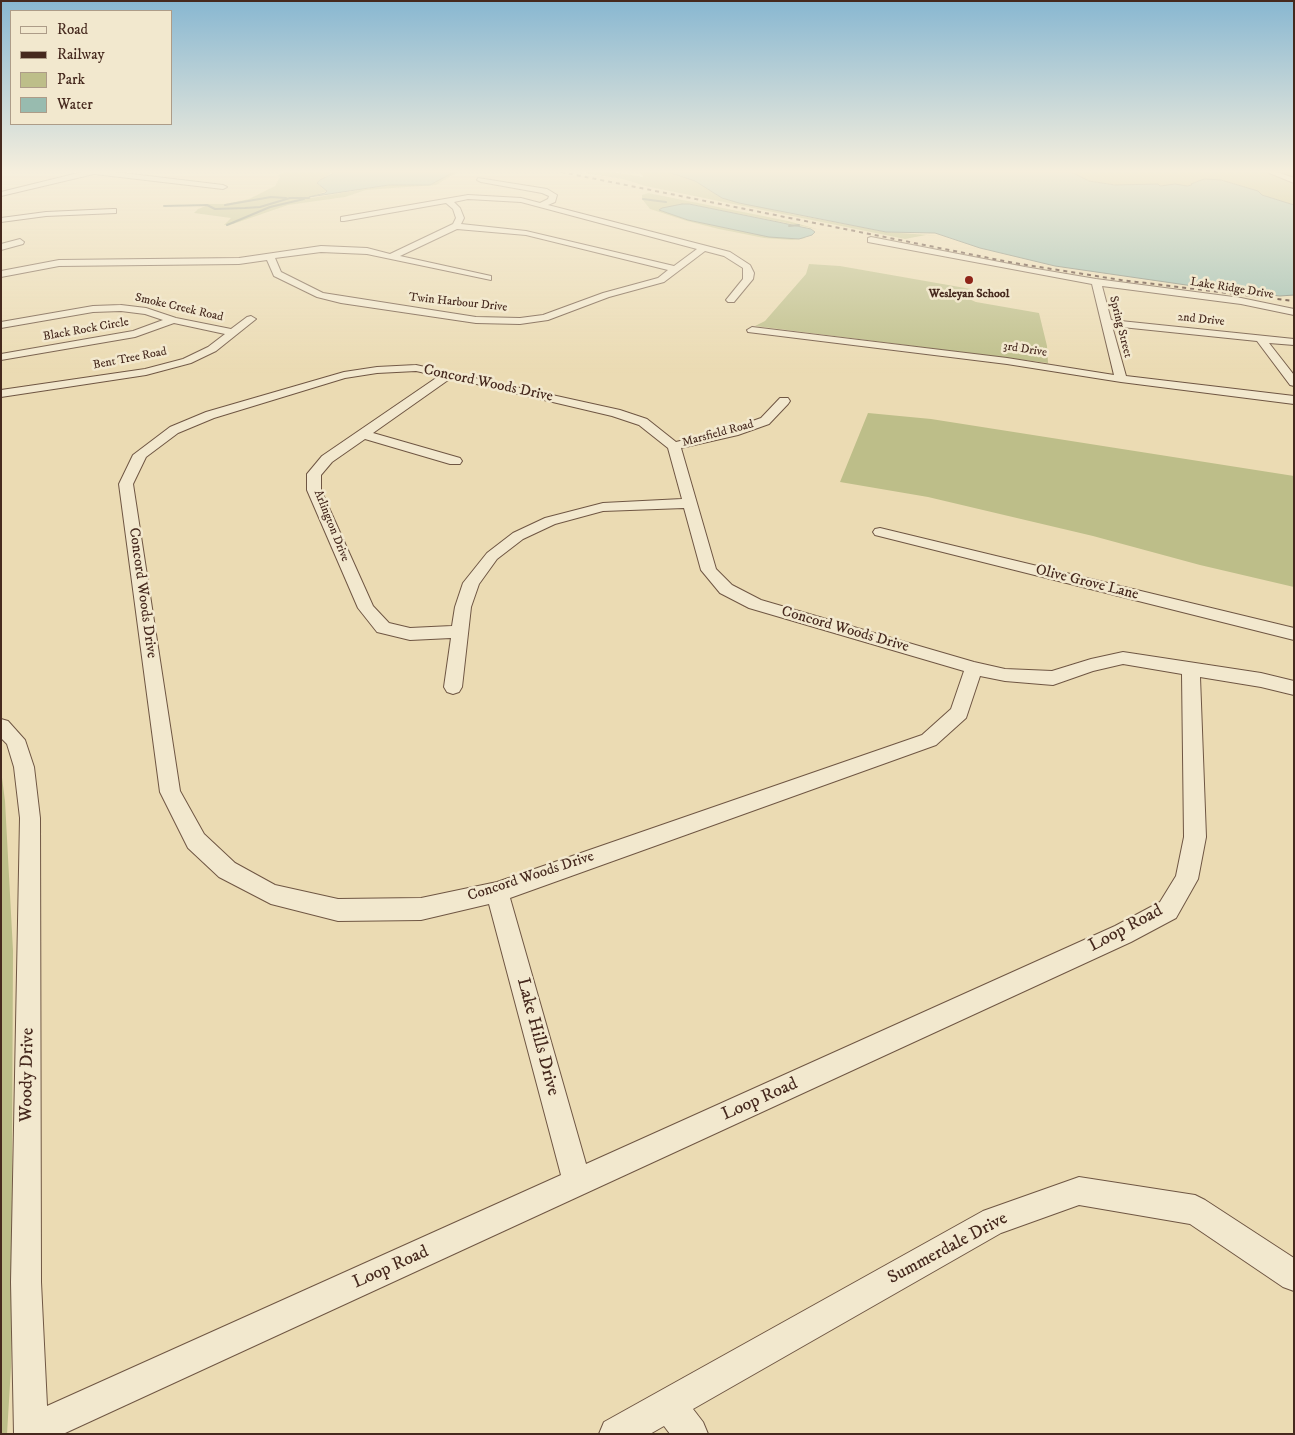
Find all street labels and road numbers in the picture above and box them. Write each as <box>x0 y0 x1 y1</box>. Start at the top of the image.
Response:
street label: Lake Ridge Drive <box>1189 275 1275 303</box>
street label: Smoke Creek Road <box>133 291 225 325</box>
street label: Twin Harbour Drive <box>408 291 508 315</box>
street label: Spring Street <box>1105 295 1135 359</box>
street label: 2nd Drive <box>1177 310 1225 330</box>
street label: Black Rock Circle <box>42 315 130 345</box>
street label: 3rd Drive <box>1002 339 1048 361</box>
street label: Bent Tree Road <box>92 345 168 373</box>
street label: Concord Woods Drive <box>422 362 554 406</box>
street label: Marsfield Road <box>681 418 755 450</box>
street label: Arlington Drive <box>310 488 352 564</box>
street label: Concord Woods Drive <box>124 527 160 659</box>
street label: Olive Grove Lane <box>1034 562 1140 604</box>
street label: Concord Woods Drive <box>779 603 911 657</box>
street label: Concord Woods Drive <box>466 848 596 906</box>
street label: Loop Road <box>1085 901 1167 957</box>
street label: Lake Hills Drive <box>511 976 563 1098</box>
street label: Woody Drive <box>16 1028 40 1122</box>
street label: Loop Road <box>719 1074 801 1126</box>
street label: Summerdale Drive <box>884 1208 1012 1290</box>
street label: Loop Road <box>350 1242 432 1294</box>

